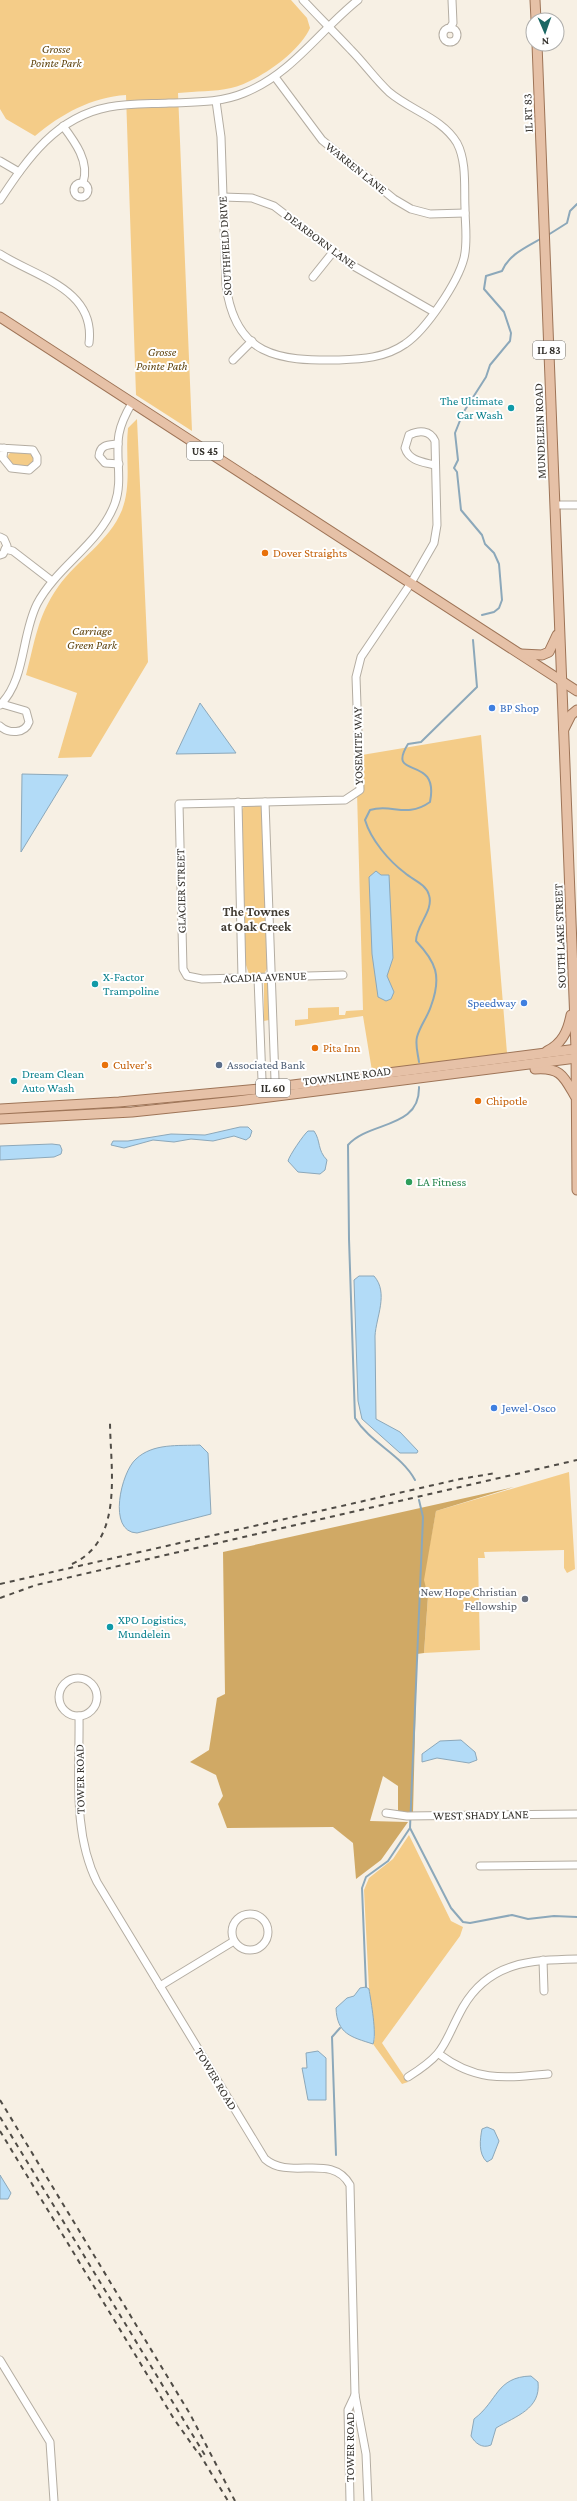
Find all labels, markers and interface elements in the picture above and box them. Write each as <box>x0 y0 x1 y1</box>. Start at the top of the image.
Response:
north arrow <box>525 12 565 52</box>
text: N <box>541 36 549 48</box>
park label: Grosse Pointe Park <box>30 42 82 70</box>
street label: IL RT 83 <box>520 93 536 133</box>
street label: WARREN LANE <box>323 139 390 197</box>
street label: SOUTHFIELD DRIVE <box>215 195 235 296</box>
street label: DEARBORN LANE <box>281 208 359 272</box>
road number: IL 83 <box>533 341 565 359</box>
park label: Grosse Pointe Path <box>136 345 188 373</box>
street label: MUNDELEIN ROAD <box>531 383 549 479</box>
place label: The Ultimate Car Wash <box>440 394 504 422</box>
marker: The Ultimate Car Wash <box>506 403 516 413</box>
road number: US 45 <box>187 442 223 460</box>
place label: Dover Straights <box>273 546 348 560</box>
marker: Dover Straights <box>260 548 270 558</box>
park label: Carriage Green Park <box>67 624 118 652</box>
place label: BP Shop <box>500 701 539 715</box>
marker: BP Shop <box>487 703 497 713</box>
street label: YOSEMITE WAY <box>350 706 366 785</box>
street label: GLACIER STREET <box>173 848 189 933</box>
street label: SOUTH LAKE STREET <box>551 883 569 989</box>
district label: The Townes at Oak Creek <box>221 904 292 934</box>
street label: ACADIA AVENUE <box>223 969 307 985</box>
place label: X-Factor Trampoline <box>103 970 159 998</box>
marker: X-Factor Trampoline <box>90 979 100 989</box>
place label: Speedway <box>467 996 516 1010</box>
marker: Speedway <box>519 998 529 1008</box>
place label: Pita Inn <box>323 1041 361 1055</box>
marker: Pita Inn <box>310 1043 320 1053</box>
place label: Culver's <box>113 1058 152 1072</box>
place label: Associated Bank <box>227 1058 305 1072</box>
marker: Culver's <box>100 1060 110 1070</box>
marker: Associated Bank <box>214 1060 224 1070</box>
street label: TOWNLINE ROAD <box>302 1064 392 1088</box>
place label: Dream Clean Auto Wash <box>22 1067 85 1095</box>
marker: Dream Clean Auto Wash <box>9 1076 19 1086</box>
road number: IL 60 <box>256 1079 290 1097</box>
place label: Chipotle <box>486 1094 527 1108</box>
marker: Chipotle <box>473 1096 483 1106</box>
place label: LA Fitness <box>417 1175 466 1189</box>
marker: LA Fitness <box>404 1177 414 1187</box>
place label: Jewel-Osco <box>501 1401 556 1415</box>
marker: Jewel-Osco <box>489 1403 499 1413</box>
place label: New Hope Christian Fellowship <box>420 1585 518 1613</box>
marker: New Hope Christian Fellowship <box>520 1594 530 1604</box>
place label: XPO Logistics, Mundelein <box>118 1613 186 1641</box>
marker: XPO Logistics, Mundelein <box>105 1622 115 1632</box>
street label: TOWER ROAD <box>72 1744 88 1814</box>
street label: WEST SHADY LANE <box>433 1807 529 1823</box>
street label: TOWER ROAD <box>192 2045 240 2113</box>
street label: TOWER ROAD <box>343 2412 357 2482</box>

